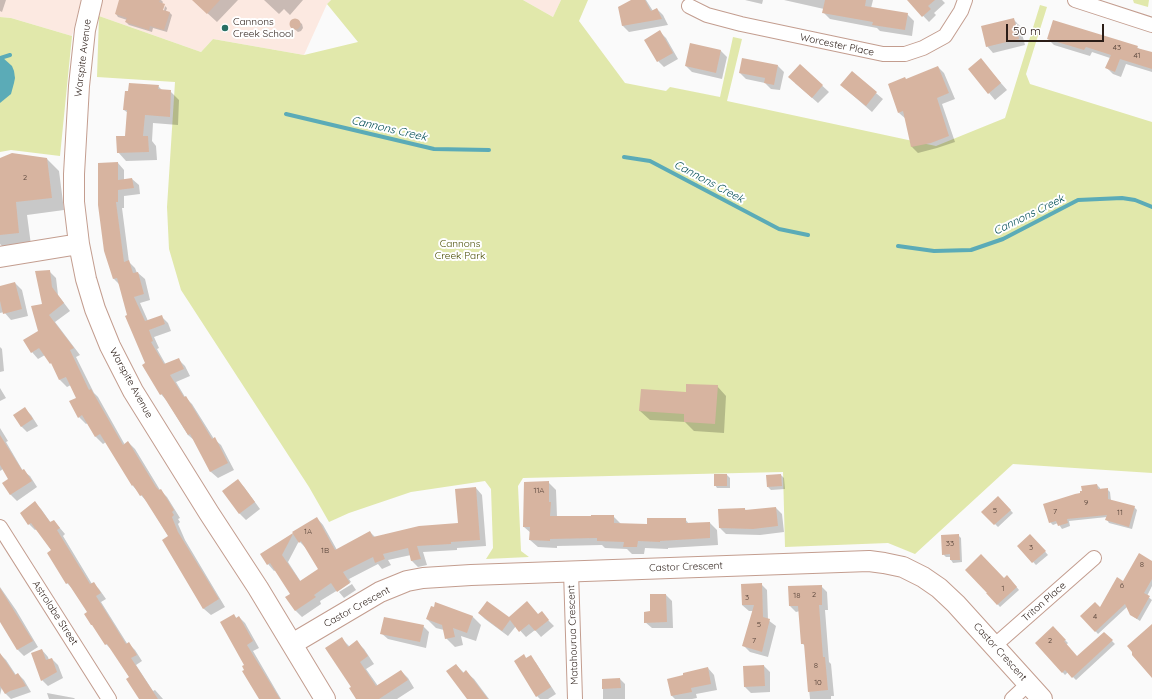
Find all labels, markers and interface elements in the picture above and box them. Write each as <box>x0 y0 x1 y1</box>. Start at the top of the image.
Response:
place label: Cannons Creek School <box>233 16 293 40</box>
scale bar <box>1008 16 1106 42</box>
street label: Warspite Avenue <box>72 18 94 98</box>
marker: Cannons Creek School <box>220 23 230 33</box>
text: 50 m <box>1013 23 1041 38</box>
street label: Worcester Place <box>799 31 875 59</box>
house number: 43 <box>1113 43 1121 53</box>
house number: 41 <box>1133 51 1141 61</box>
water label: Cannons Creek <box>350 114 428 144</box>
water label: Cannons Creek <box>672 158 746 206</box>
house number: 2 <box>23 173 27 183</box>
water label: Cannons Creek <box>991 192 1067 238</box>
park label: Cannons Creek Park <box>435 238 485 262</box>
street label: Warspite Avenue <box>107 346 155 420</box>
house number: 11A <box>533 486 545 496</box>
house number: 9 <box>1084 498 1088 508</box>
house number: 5 <box>993 506 997 516</box>
house number: 7 <box>1053 507 1057 517</box>
house number: 11 <box>1117 508 1123 518</box>
house number: 1A <box>304 527 312 537</box>
house number: 33 <box>946 539 954 549</box>
house number: 3 <box>1029 543 1033 553</box>
house number: 1B <box>321 546 329 556</box>
street label: Castor Crescent <box>649 560 723 574</box>
house number: 8 <box>1140 560 1144 570</box>
street label: Astrolabe Street <box>30 579 80 647</box>
street label: Triton Place <box>1020 580 1068 624</box>
house number: 6 <box>1120 581 1124 591</box>
street label: Castor Crescent <box>322 584 392 630</box>
house number: 1 <box>1002 584 1004 594</box>
street label: Matahourua Crescent <box>565 585 581 685</box>
house number: 2 <box>812 590 816 600</box>
house number: 18 <box>793 591 801 601</box>
house number: 3 <box>745 593 749 603</box>
house number: 4 <box>1093 612 1097 622</box>
house number: 5 <box>757 620 761 630</box>
street label: Castor Crescent <box>971 621 1029 683</box>
house number: 7 <box>752 636 756 646</box>
house number: 2 <box>1048 636 1052 646</box>
house number: 8 <box>814 661 818 671</box>
house number: 10 <box>814 678 822 688</box>

